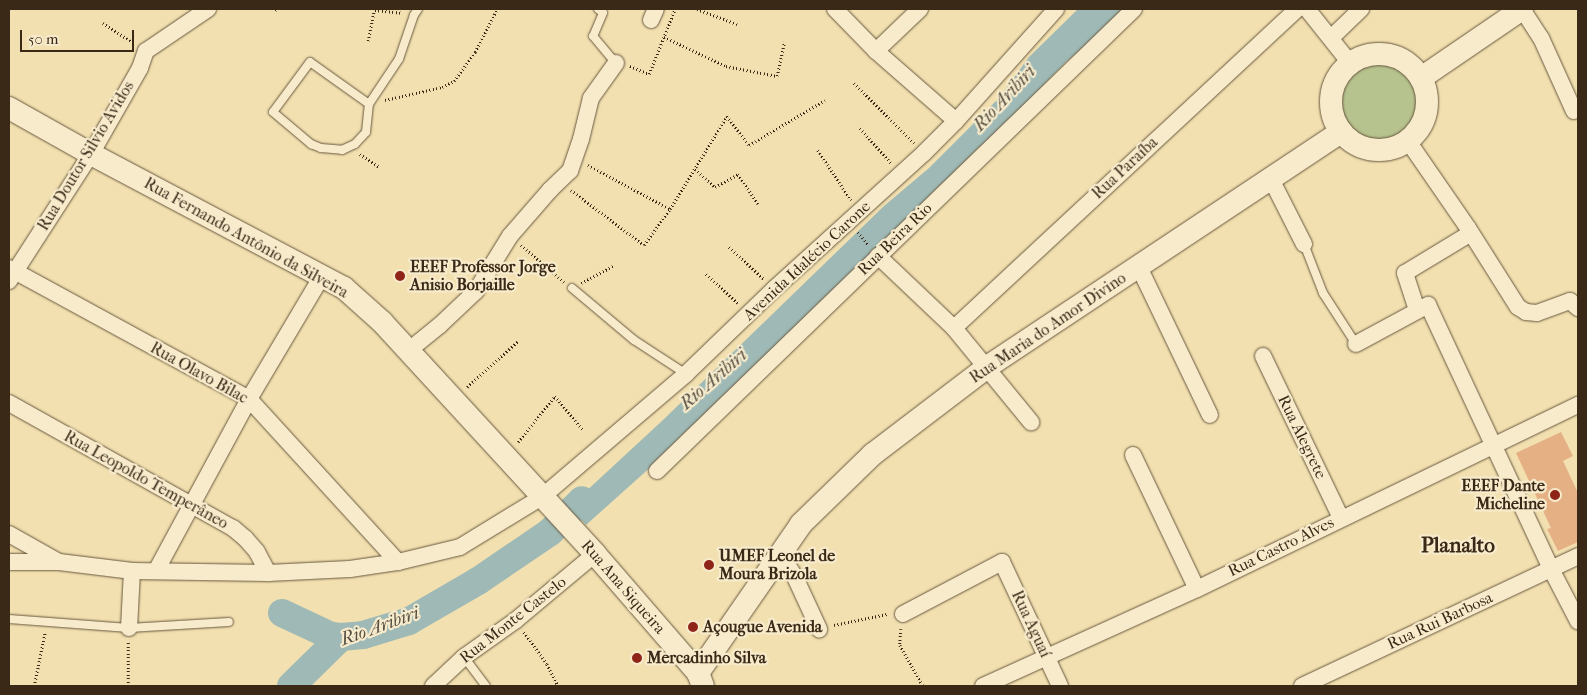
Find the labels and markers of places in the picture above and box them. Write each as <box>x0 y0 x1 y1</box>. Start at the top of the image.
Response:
place label: EEEF Professor Jorge Anisio Borjaille <box>410 257 556 295</box>
marker: EEEF Professor Jorge Anisio Borjaille <box>394 270 406 282</box>
place label: EEEF Dante Micheline <box>1461 476 1545 514</box>
marker: EEEF Dante Micheline <box>1549 489 1561 501</box>
place label: UMEF Leonel de Moura Brizola <box>719 546 835 584</box>
marker: UMEF Leonel de Moura Brizola <box>703 559 715 571</box>
place label: Açougue Avenida <box>703 617 822 637</box>
marker: Açougue Avenida <box>687 621 699 633</box>
place label: Mercadinho Silva <box>647 648 766 668</box>
marker: Mercadinho Silva <box>631 652 643 664</box>

